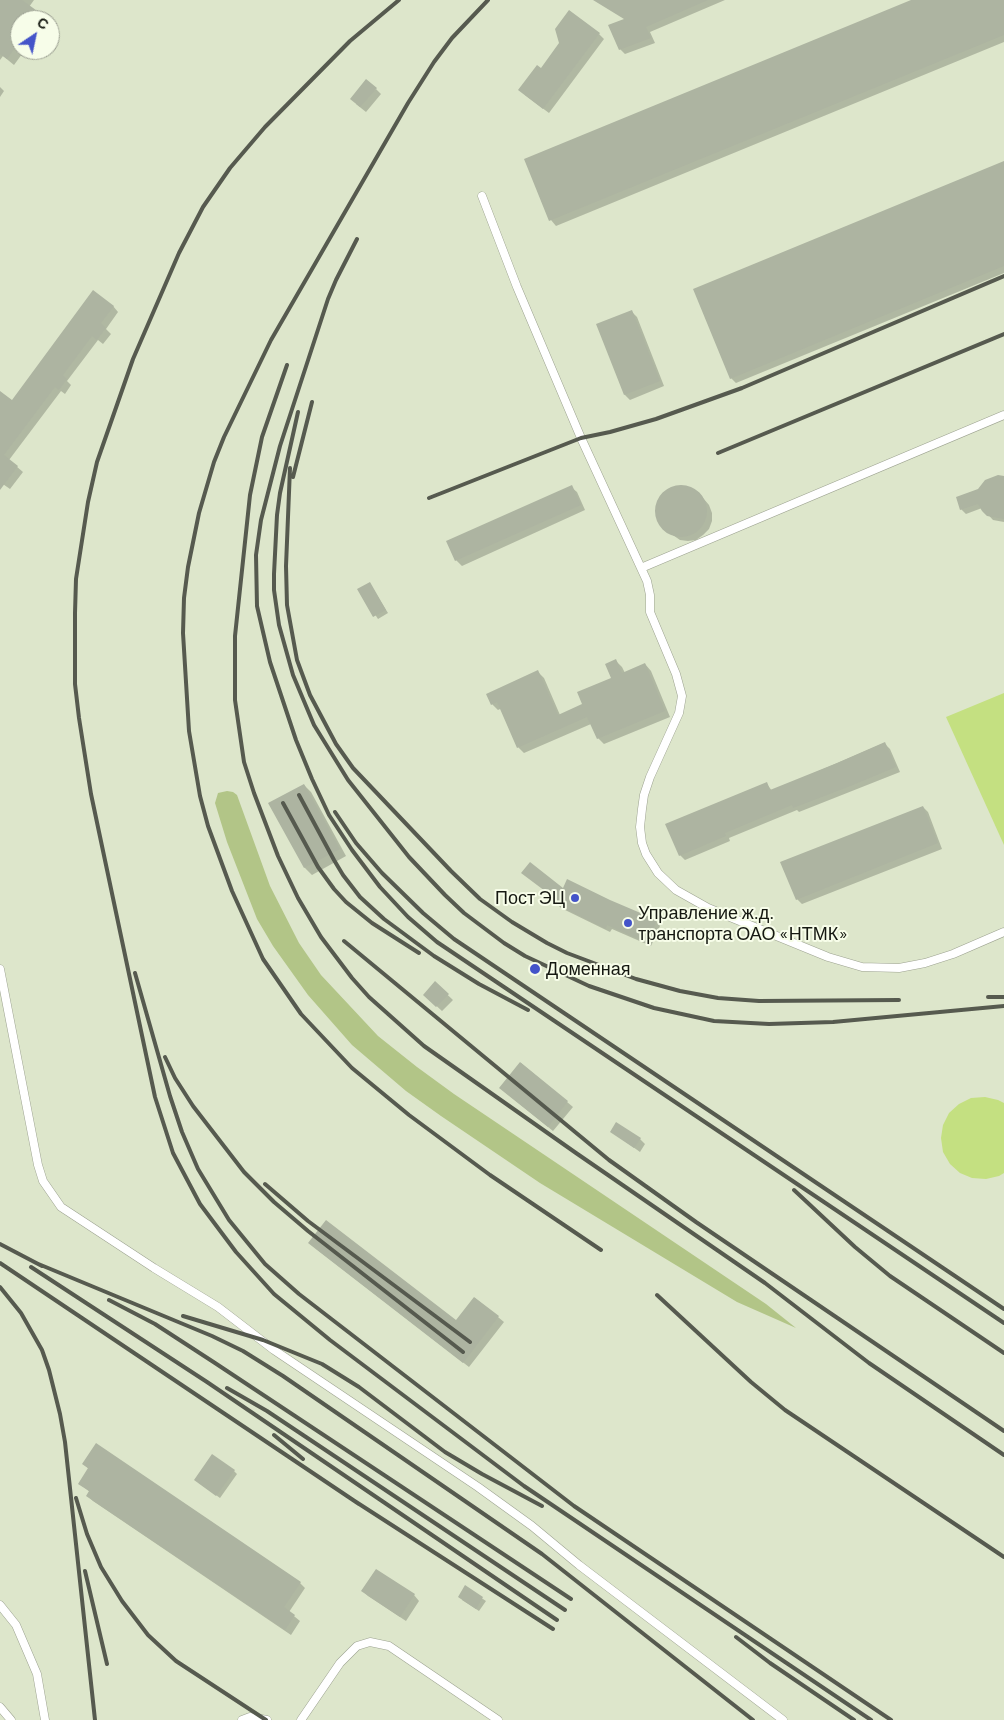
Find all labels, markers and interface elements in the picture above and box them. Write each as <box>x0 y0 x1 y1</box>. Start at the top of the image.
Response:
north arrow <box>10 10 60 60</box>
text: С <box>34 13 52 33</box>
place label: Пост ЭЦ <box>495 887 565 909</box>
marker: Пост ЭЦ <box>569 892 581 904</box>
place label: Управление ж.д. транспорта ОАО «НТМК» <box>638 902 848 944</box>
marker: Управление ж.д. транспорта ОАО «НТМК» <box>622 917 634 929</box>
place label: Доменная <box>546 958 630 980</box>
marker: Доменная <box>528 962 542 976</box>

